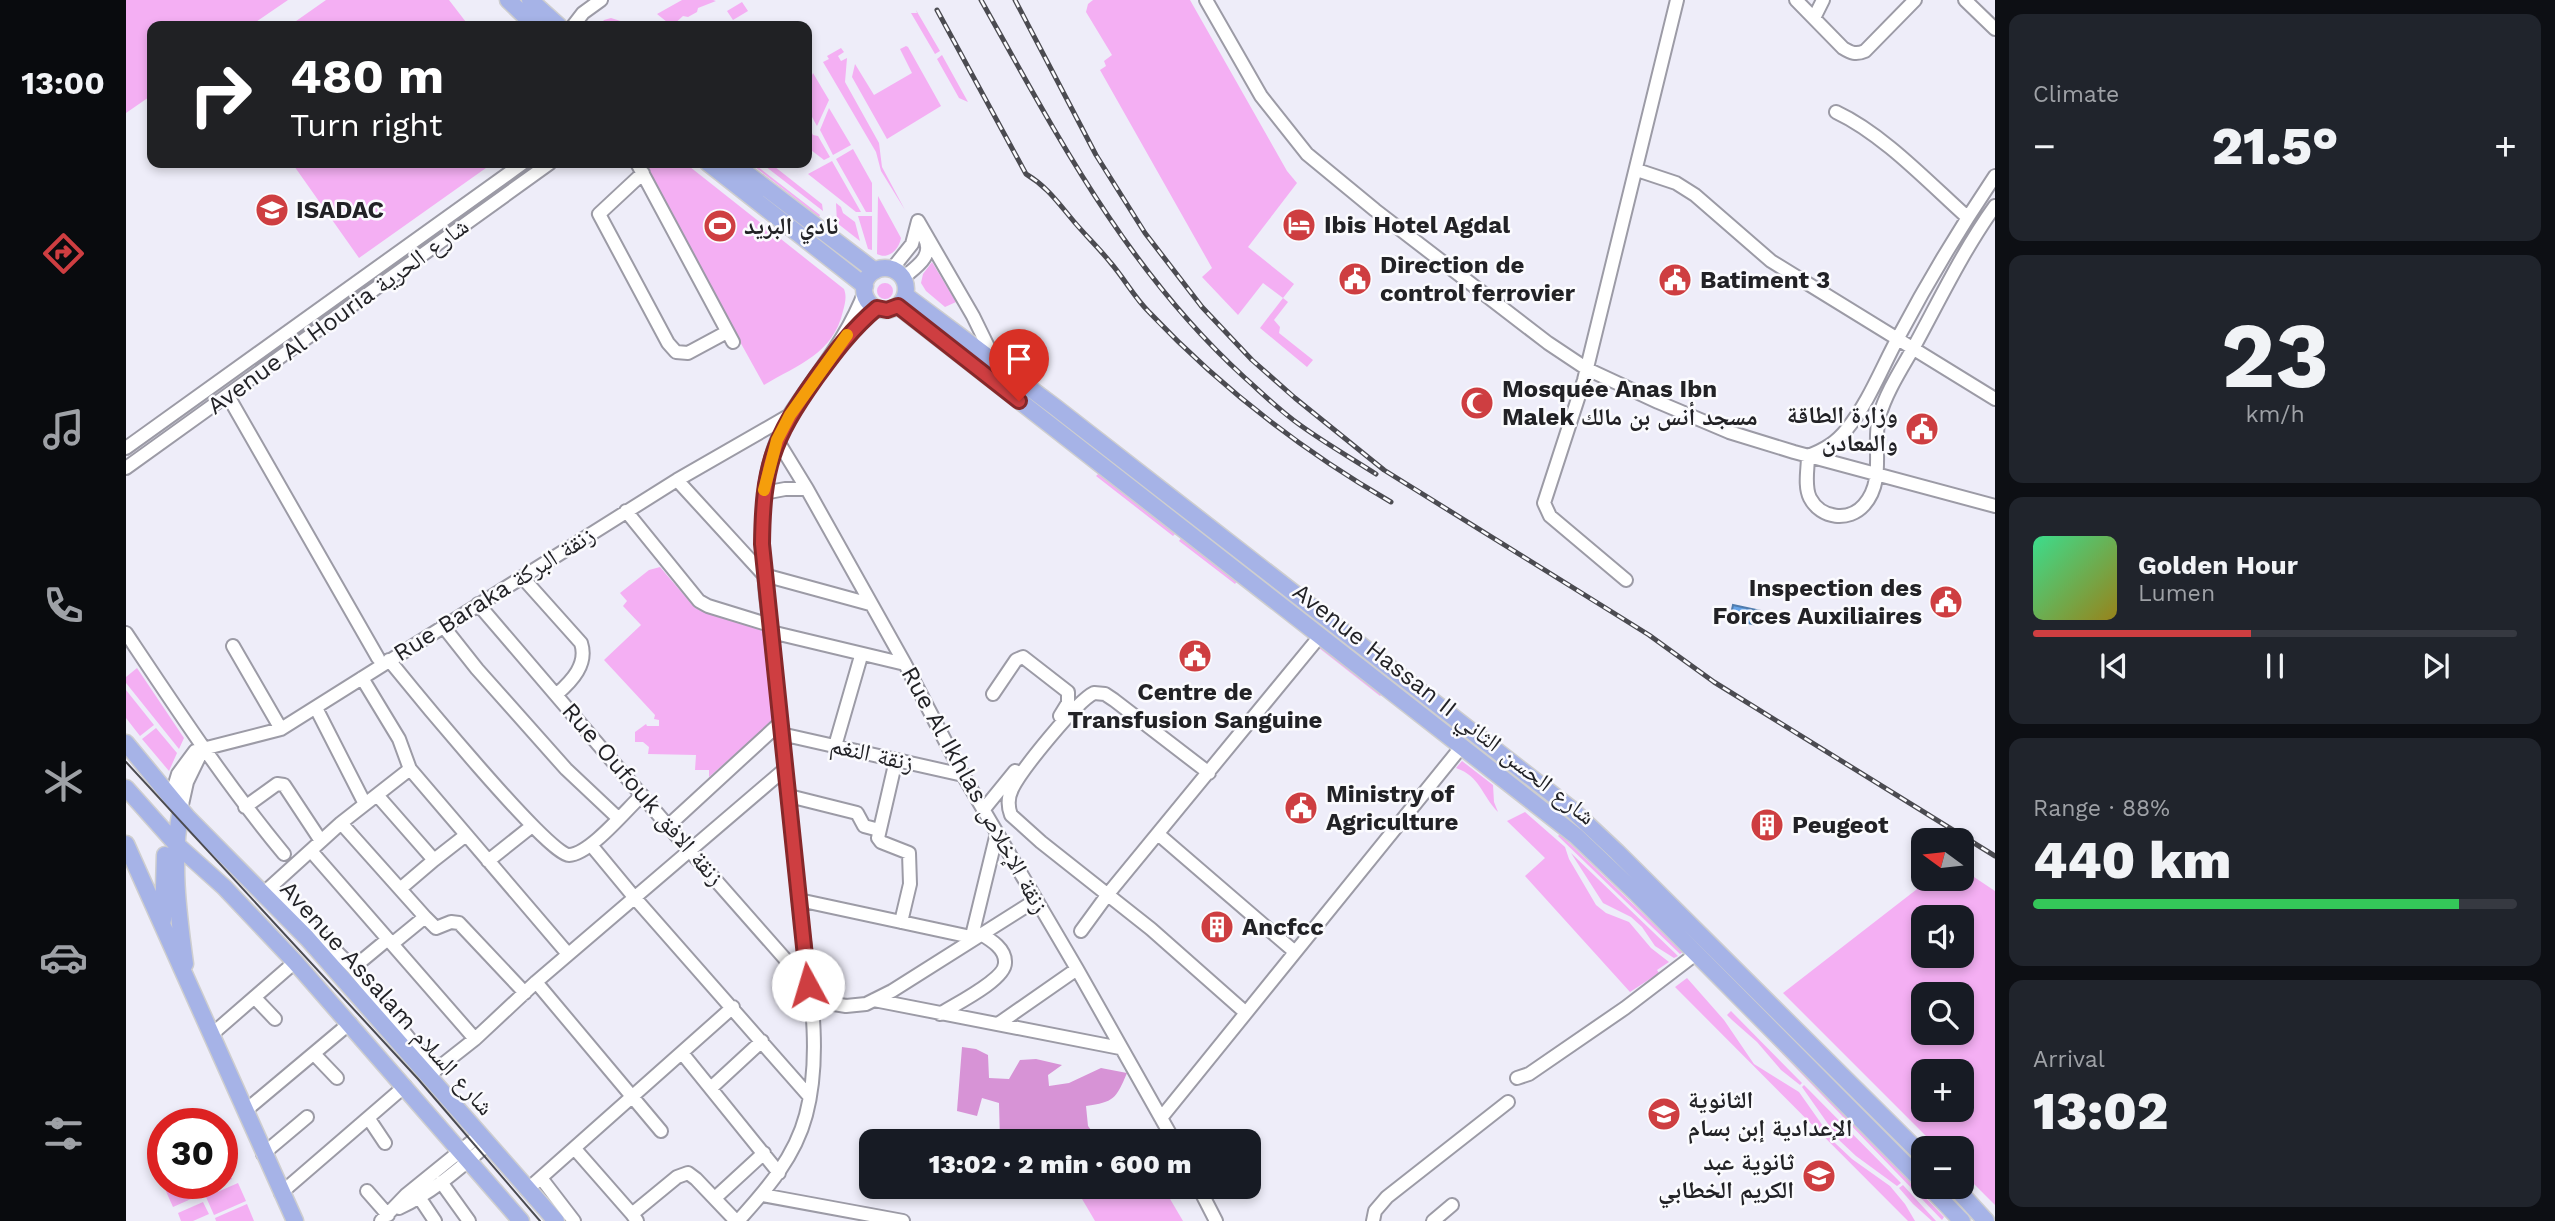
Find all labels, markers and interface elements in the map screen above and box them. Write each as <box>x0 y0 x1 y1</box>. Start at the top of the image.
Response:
text: 480 m <box>290 47 444 105</box>
icon: right <box>175 49 266 140</box>
text: 13:00 <box>21 64 105 102</box>
text: Climate <box>2033 81 2119 108</box>
text: Turn right <box>290 106 442 144</box>
text: 21.5° <box>2212 116 2338 177</box>
text: − <box>2033 124 2056 168</box>
text: + <box>2494 124 2517 168</box>
school or university icon: ISADAC <box>253 191 291 229</box>
place label: ISADAC <box>296 196 384 224</box>
hotel icon: Ibis Hotel Agdal <box>1280 206 1318 244</box>
sports icon: نادي البريد <box>701 207 739 245</box>
place label: Ibis Hotel Agdal <box>1324 211 1510 239</box>
street label: Avenue Al Houria شارع الحرية <box>202 212 475 421</box>
place label: نادي البريد <box>744 212 838 245</box>
icon: directions <box>39 229 88 278</box>
place label: Direction de control ferrovier <box>1380 251 1576 307</box>
public building icon: Direction de control ferrovier <box>1336 260 1374 298</box>
public building icon: Batiment 3 <box>1656 261 1694 299</box>
place label: Batiment 3 <box>1700 266 1830 294</box>
text: 23 <box>2221 302 2329 409</box>
pin <box>989 329 1049 401</box>
icon: arrive <box>1000 340 1038 378</box>
place label: Mosquée Anas Ibn Malek مسجد أنس بن مالك <box>1502 375 1758 431</box>
mosque icon: Mosquée Anas Ibn Malek مسجد أنس بن مالك <box>1458 384 1496 422</box>
place label: وزارة الطاقة والمعادن <box>1787 401 1898 457</box>
text: km/h <box>2245 401 2305 428</box>
icon: music <box>39 405 88 454</box>
public building icon: وزارة الطاقة والمعادن <box>1903 410 1941 448</box>
street label: Rue Baraka زنقة البركة <box>388 521 600 667</box>
text: Golden Hour <box>2138 550 2298 580</box>
place label: Inspection des Forces Auxiliaires <box>1713 574 1922 630</box>
street label: Avenue Hassan II شارع الحسن الثاني <box>1284 577 1601 835</box>
text: Lumen <box>2138 580 2215 607</box>
icon: phone <box>39 581 88 630</box>
public building icon: Inspection des Forces Auxiliaires <box>1927 583 1965 621</box>
public building icon: Centre de Transfusion Sanguine <box>1176 637 1214 675</box>
icon: previous <box>2095 647 2133 685</box>
icon: pause <box>2256 647 2294 685</box>
icon: next <box>2417 647 2455 685</box>
street label: Rue Al Ikhlas زنقة الإخلاص <box>895 662 1055 918</box>
place label: Centre de Transfusion Sanguine <box>1068 678 1323 734</box>
street label: Rue Oufouk زنقة الافق <box>556 697 730 891</box>
street label: زنقة النغم <box>827 731 916 779</box>
icon: climate <box>39 757 88 806</box>
place label: Ministry of Agriculture <box>1326 780 1458 836</box>
public building icon: Ministry of Agriculture <box>1282 789 1320 827</box>
text: Range · 88% <box>2033 795 2170 822</box>
building icon: Peugeot <box>1748 806 1786 844</box>
place label: Peugeot <box>1792 811 1889 839</box>
north arrow <box>1911 828 1974 891</box>
map controls <box>1911 828 1974 1199</box>
text: 440 km <box>2033 830 2231 891</box>
street label: Avenue Assalam شارع السلام <box>273 875 500 1122</box>
button: sound <box>1911 905 1974 968</box>
building icon: Ancfcc <box>1198 908 1236 946</box>
place label: Ancfcc <box>1242 913 1324 941</box>
icon: car <box>39 933 88 982</box>
position arrow <box>771 948 845 1022</box>
button: search <box>1911 982 1974 1045</box>
text: Arrival <box>2033 1046 2105 1073</box>
button: + <box>1911 1059 1974 1122</box>
text: 13:02 <box>2033 1081 2168 1142</box>
place label: الثانوية الإعدادية إبن بسام <box>1688 1086 1852 1145</box>
school or university icon: الثانوية الإعدادية إبن بسام <box>1645 1095 1683 1133</box>
speed limit sign: 30 <box>147 1108 238 1199</box>
icon: filters <box>39 1109 88 1158</box>
button: − <box>1911 1136 1974 1199</box>
place label: ثانوية عبد الكريم الخطابي <box>1658 1148 1795 1209</box>
text: 13:02 · 2 min · 600 m <box>929 1149 1191 1179</box>
school or university icon: ثانوية عبد الكريم الخطابي <box>1800 1157 1838 1195</box>

